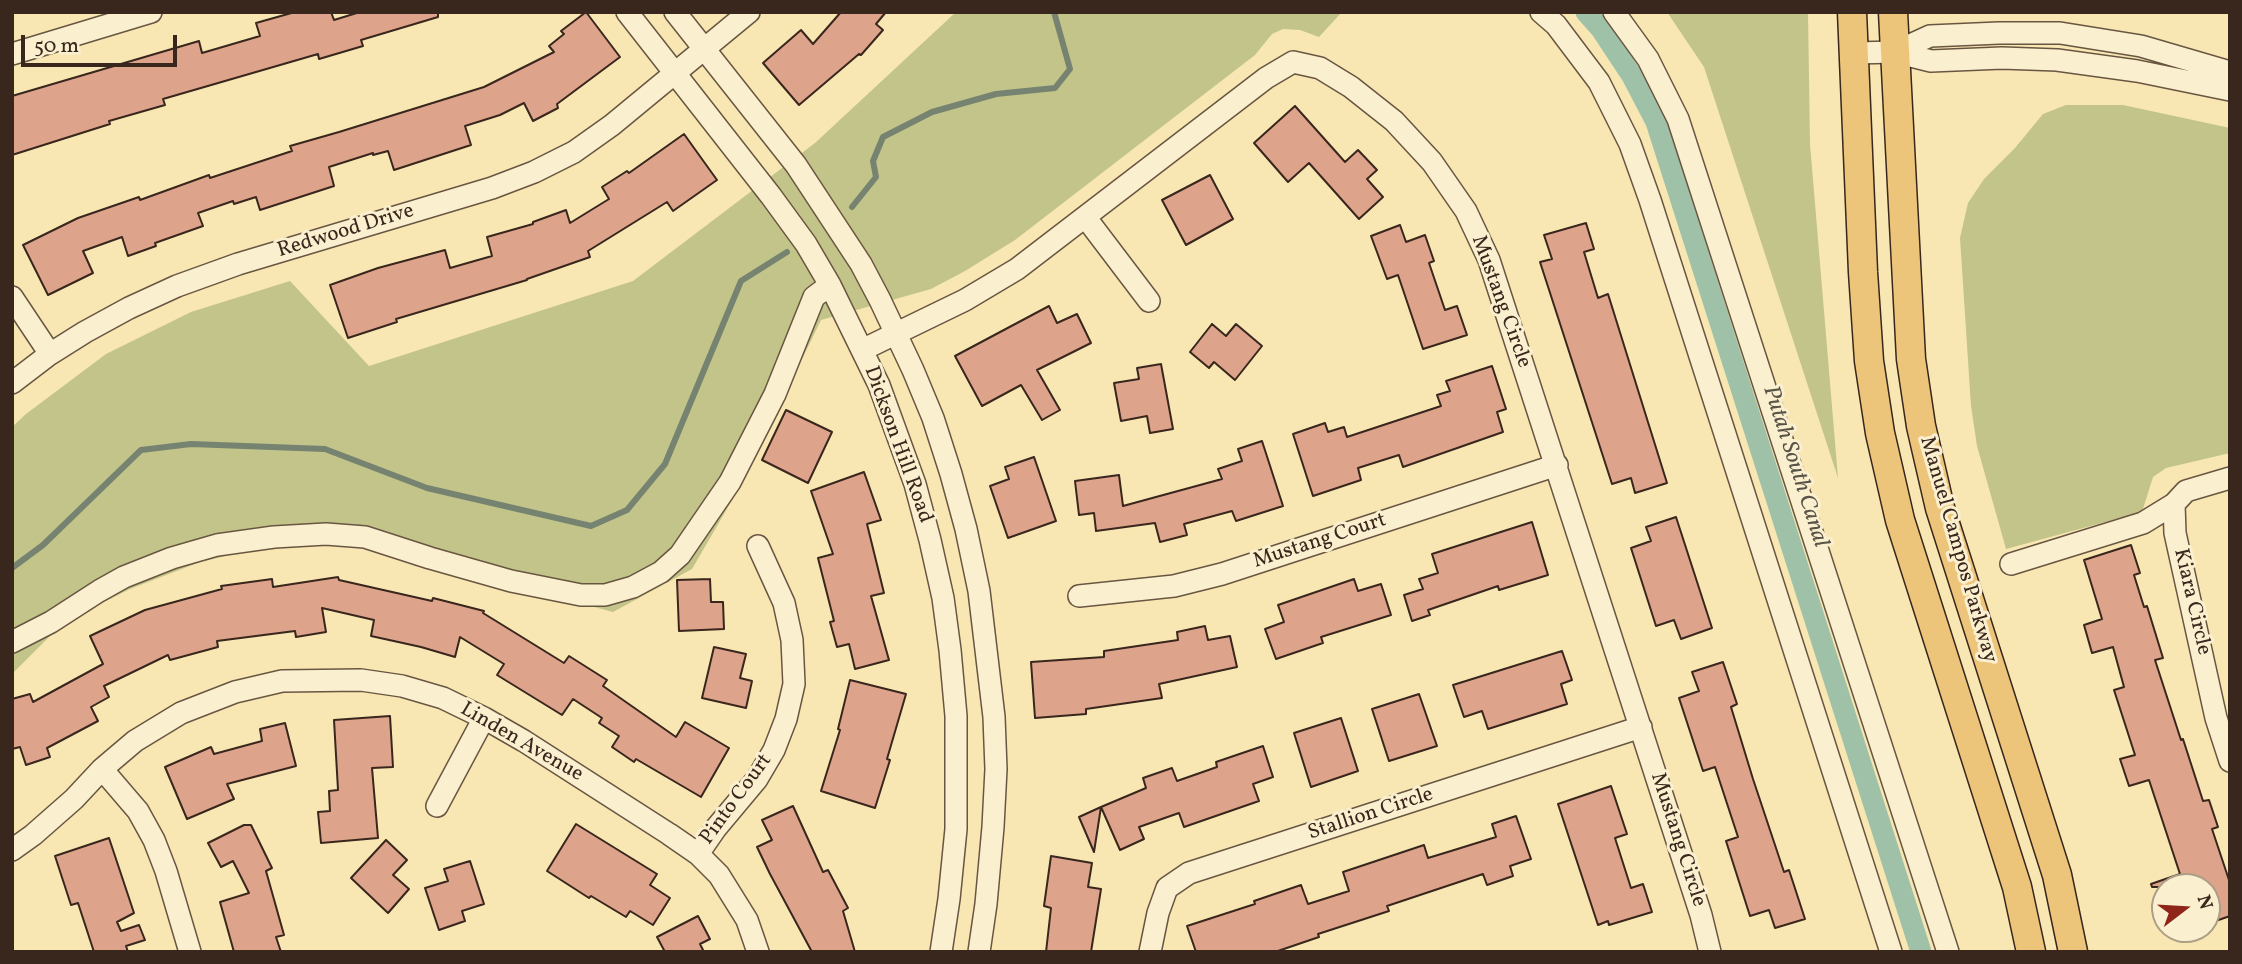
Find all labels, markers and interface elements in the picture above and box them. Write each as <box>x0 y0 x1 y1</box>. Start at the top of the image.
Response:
scale bar <box>24 21 180 65</box>
text: 50 m <box>34 32 79 61</box>
street label: Redwood Drive <box>275 199 417 265</box>
street label: Mustang Circle <box>1464 232 1536 372</box>
street label: Dickson Hill Road <box>857 363 937 527</box>
water label: Putah South Canal <box>1755 383 1833 551</box>
street label: Manuel Campos Parkway <box>1913 434 2001 666</box>
street label: Mustang Court <box>1250 509 1390 575</box>
street label: Kiara Circle <box>2167 546 2215 658</box>
street label: Linden Avenue <box>455 698 587 788</box>
street label: Pinto Court <box>696 750 778 850</box>
street label: Mustang Circle <box>1644 770 1710 910</box>
street label: Stallion Circle <box>1305 783 1437 847</box>
north arrow <box>2151 873 2221 943</box>
text: N <box>2190 892 2219 913</box>

